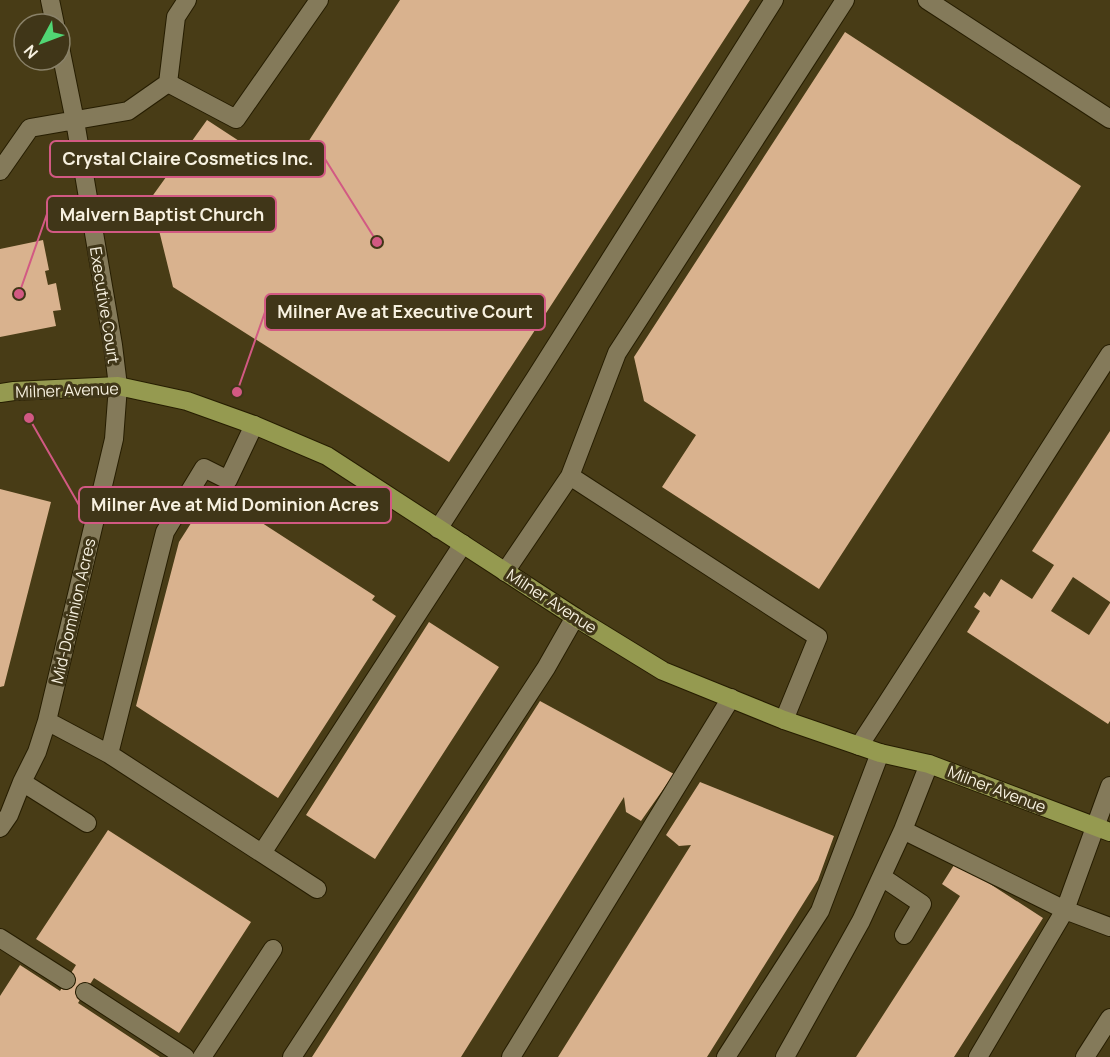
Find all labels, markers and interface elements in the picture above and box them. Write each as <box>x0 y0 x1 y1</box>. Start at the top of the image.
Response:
north arrow <box>12 12 72 72</box>
text: N <box>19 40 43 63</box>
callout: Crystal Claire Cosmetics Inc. <box>50 141 325 177</box>
text: Crystal Claire Cosmetics Inc. <box>63 146 313 170</box>
callout: Malvern Baptist Church <box>47 196 276 232</box>
text: Malvern Baptist Church <box>60 202 264 226</box>
street label: Executive Court <box>85 245 125 365</box>
callout: Milner Ave at Executive Court <box>265 294 545 330</box>
text: Milner Ave at Executive Court <box>277 299 533 323</box>
street label: Milner Avenue <box>15 377 119 403</box>
callout: Milner Ave at Mid Dominion Acres <box>79 487 391 523</box>
text: Milner Ave at Mid Dominion Acres <box>91 492 379 516</box>
street label: Mid-Dominion Acres <box>46 536 100 686</box>
street label: Milner Avenue <box>503 564 601 638</box>
street label: Milner Avenue <box>945 760 1049 818</box>

